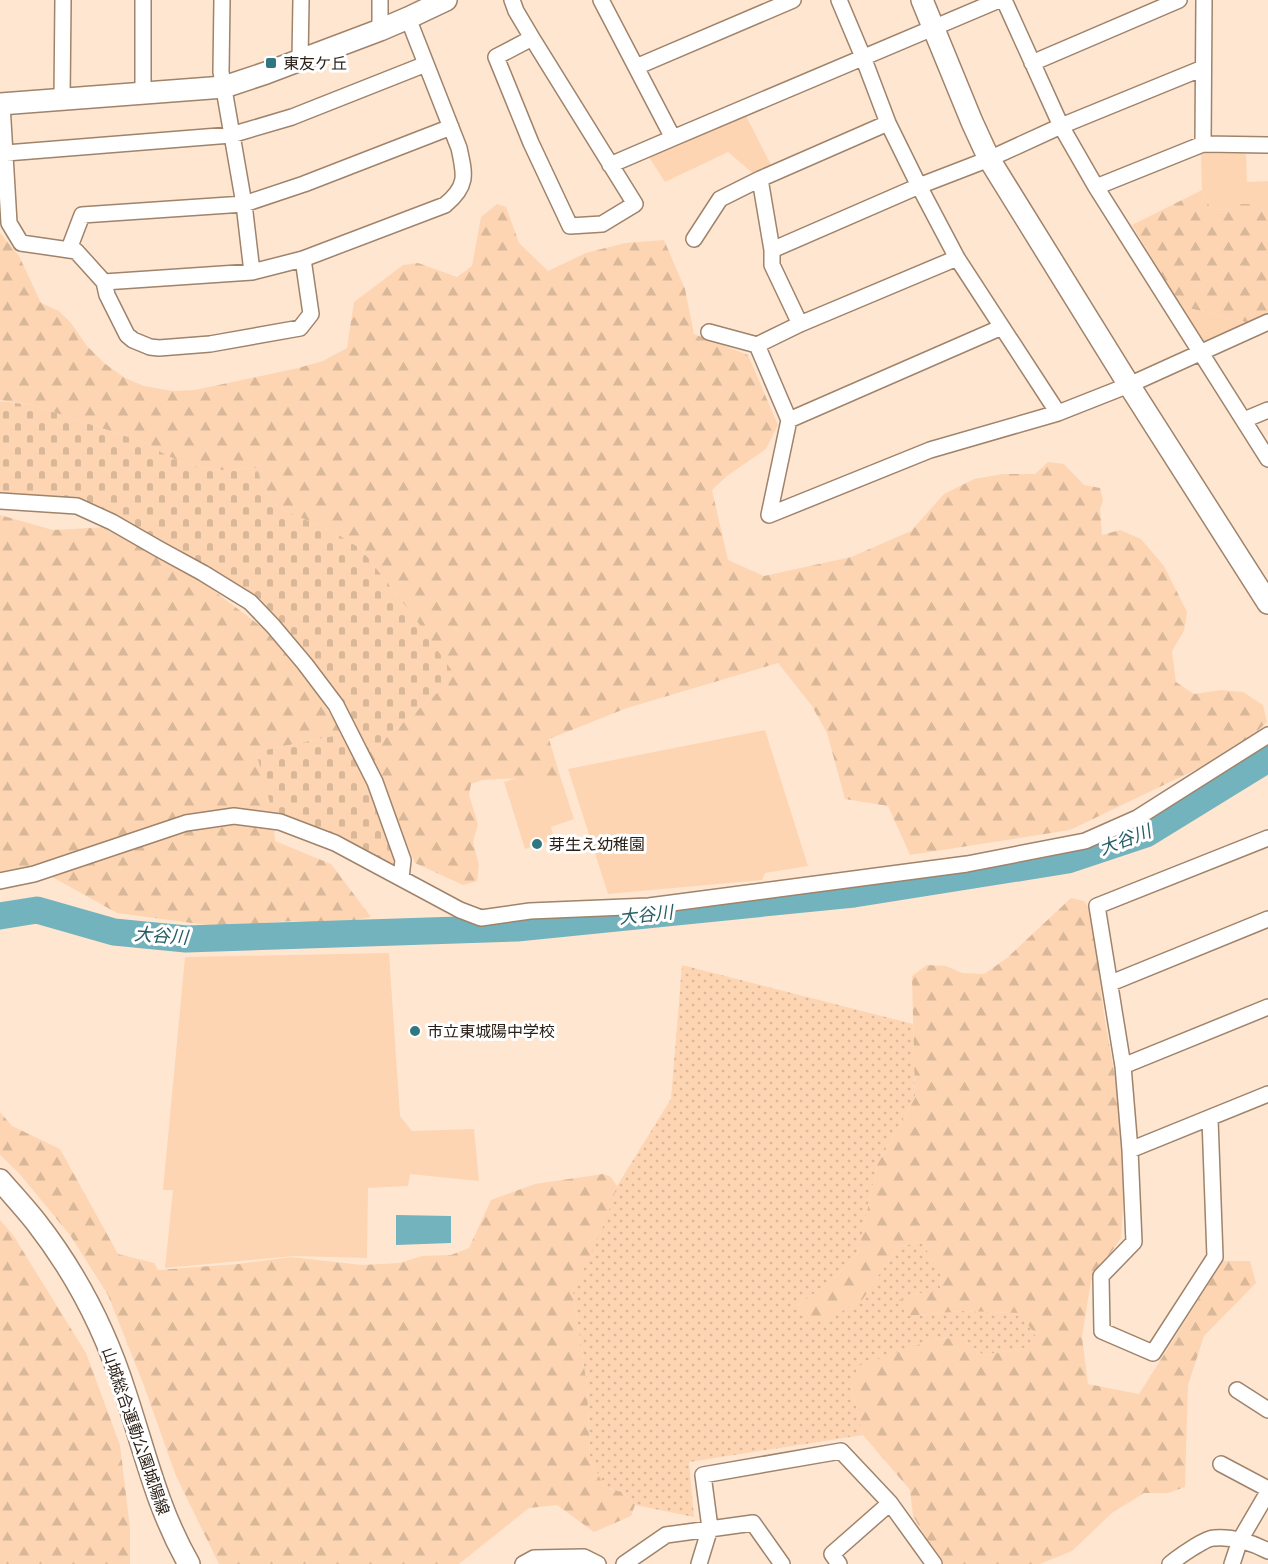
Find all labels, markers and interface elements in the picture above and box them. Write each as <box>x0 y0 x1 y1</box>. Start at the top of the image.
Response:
place label: 東友ケ丘 <box>283 54 347 73</box>
marker: 東友ケ丘 <box>264 56 278 70</box>
water label: 大谷川 <box>1096 819 1156 860</box>
place label: 芽生え幼稚園 <box>549 835 645 854</box>
marker: 芽生え幼稚園 <box>530 837 544 851</box>
water label: 大谷川 <box>618 901 676 929</box>
water label: 大谷川 <box>133 923 191 949</box>
place label: 市立東城陽中学校 <box>427 1022 555 1041</box>
marker: 市立東城陽中学校 <box>408 1024 422 1038</box>
street label: 山城総合運動公園城陽線 <box>98 1345 173 1517</box>

